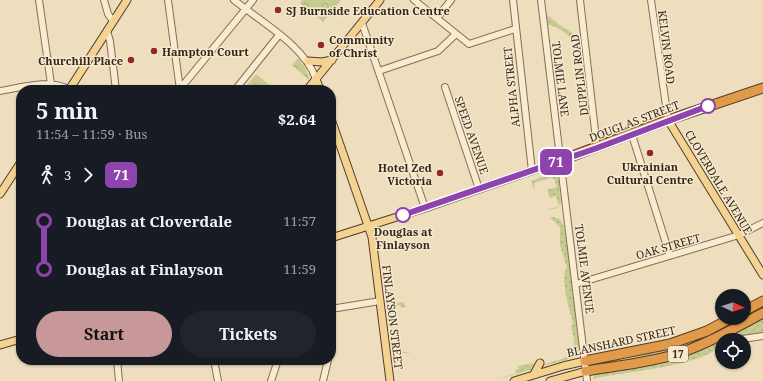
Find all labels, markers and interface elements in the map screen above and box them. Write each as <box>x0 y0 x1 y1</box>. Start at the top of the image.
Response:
place label: SJ Burnside Education Centre <box>286 3 450 18</box>
marker: SJ Burnside Education Centre <box>273 5 283 15</box>
street label: KELVIN ROAD <box>655 9 679 85</box>
place label: Community of Christ <box>329 32 395 60</box>
street label: DUPPLIN ROAD <box>567 33 591 117</box>
marker: Community of Christ <box>316 40 326 50</box>
street label: TOLMIE LANE <box>549 41 573 118</box>
place label: Hampton Court <box>162 44 249 59</box>
marker: Hampton Court <box>149 46 159 56</box>
street label: ALPHA STREET <box>499 46 523 128</box>
place label: Churchill Place <box>38 53 123 68</box>
marker: Churchill Place <box>126 55 136 65</box>
street label: SPEED AVENUE <box>452 94 492 176</box>
text: 5 min <box>36 95 98 125</box>
street label: DOUGLAS STREET <box>587 97 682 145</box>
unlabelled marker <box>700 98 716 114</box>
text: $2.64 <box>278 109 316 129</box>
text: 11:54 – 11:59 · Bus <box>36 125 147 143</box>
street label: CLOVERDALE AVENUE <box>682 127 756 237</box>
marker: Ukrainian Cultural Centre <box>645 148 655 158</box>
line badge: 71 <box>538 149 574 175</box>
text: 71 <box>548 152 564 171</box>
place label: Ukrainian Cultural Centre <box>607 159 693 187</box>
place label: Hotel Zed Victoria <box>378 160 432 188</box>
icon: walk <box>36 164 58 186</box>
icon: forward <box>77 164 99 186</box>
text: 71 <box>113 165 129 184</box>
text: 3 <box>64 166 71 184</box>
marker: Hotel Zed Victoria <box>435 168 445 178</box>
marker: Douglas at Finlayson <box>395 207 411 223</box>
text: Douglas at Cloverdale <box>66 211 232 231</box>
text: 11:57 <box>283 212 316 230</box>
street label: TOLMIE AVENUE <box>572 223 598 315</box>
place label: Douglas at Finlayson <box>374 224 433 252</box>
street label: OAK STREET <box>634 230 702 262</box>
text: Douglas at Finlayson <box>66 259 223 279</box>
text: 11:59 <box>283 260 316 278</box>
street label: FINLAYSON STREET <box>379 264 407 370</box>
north arrow <box>715 289 751 325</box>
map controls <box>715 289 751 369</box>
button: Start <box>36 311 172 357</box>
button: Tickets <box>180 311 316 357</box>
street label: BLANSHARD STREET <box>565 322 677 360</box>
button: locate <box>715 333 751 369</box>
road number: 17 <box>668 346 688 362</box>

